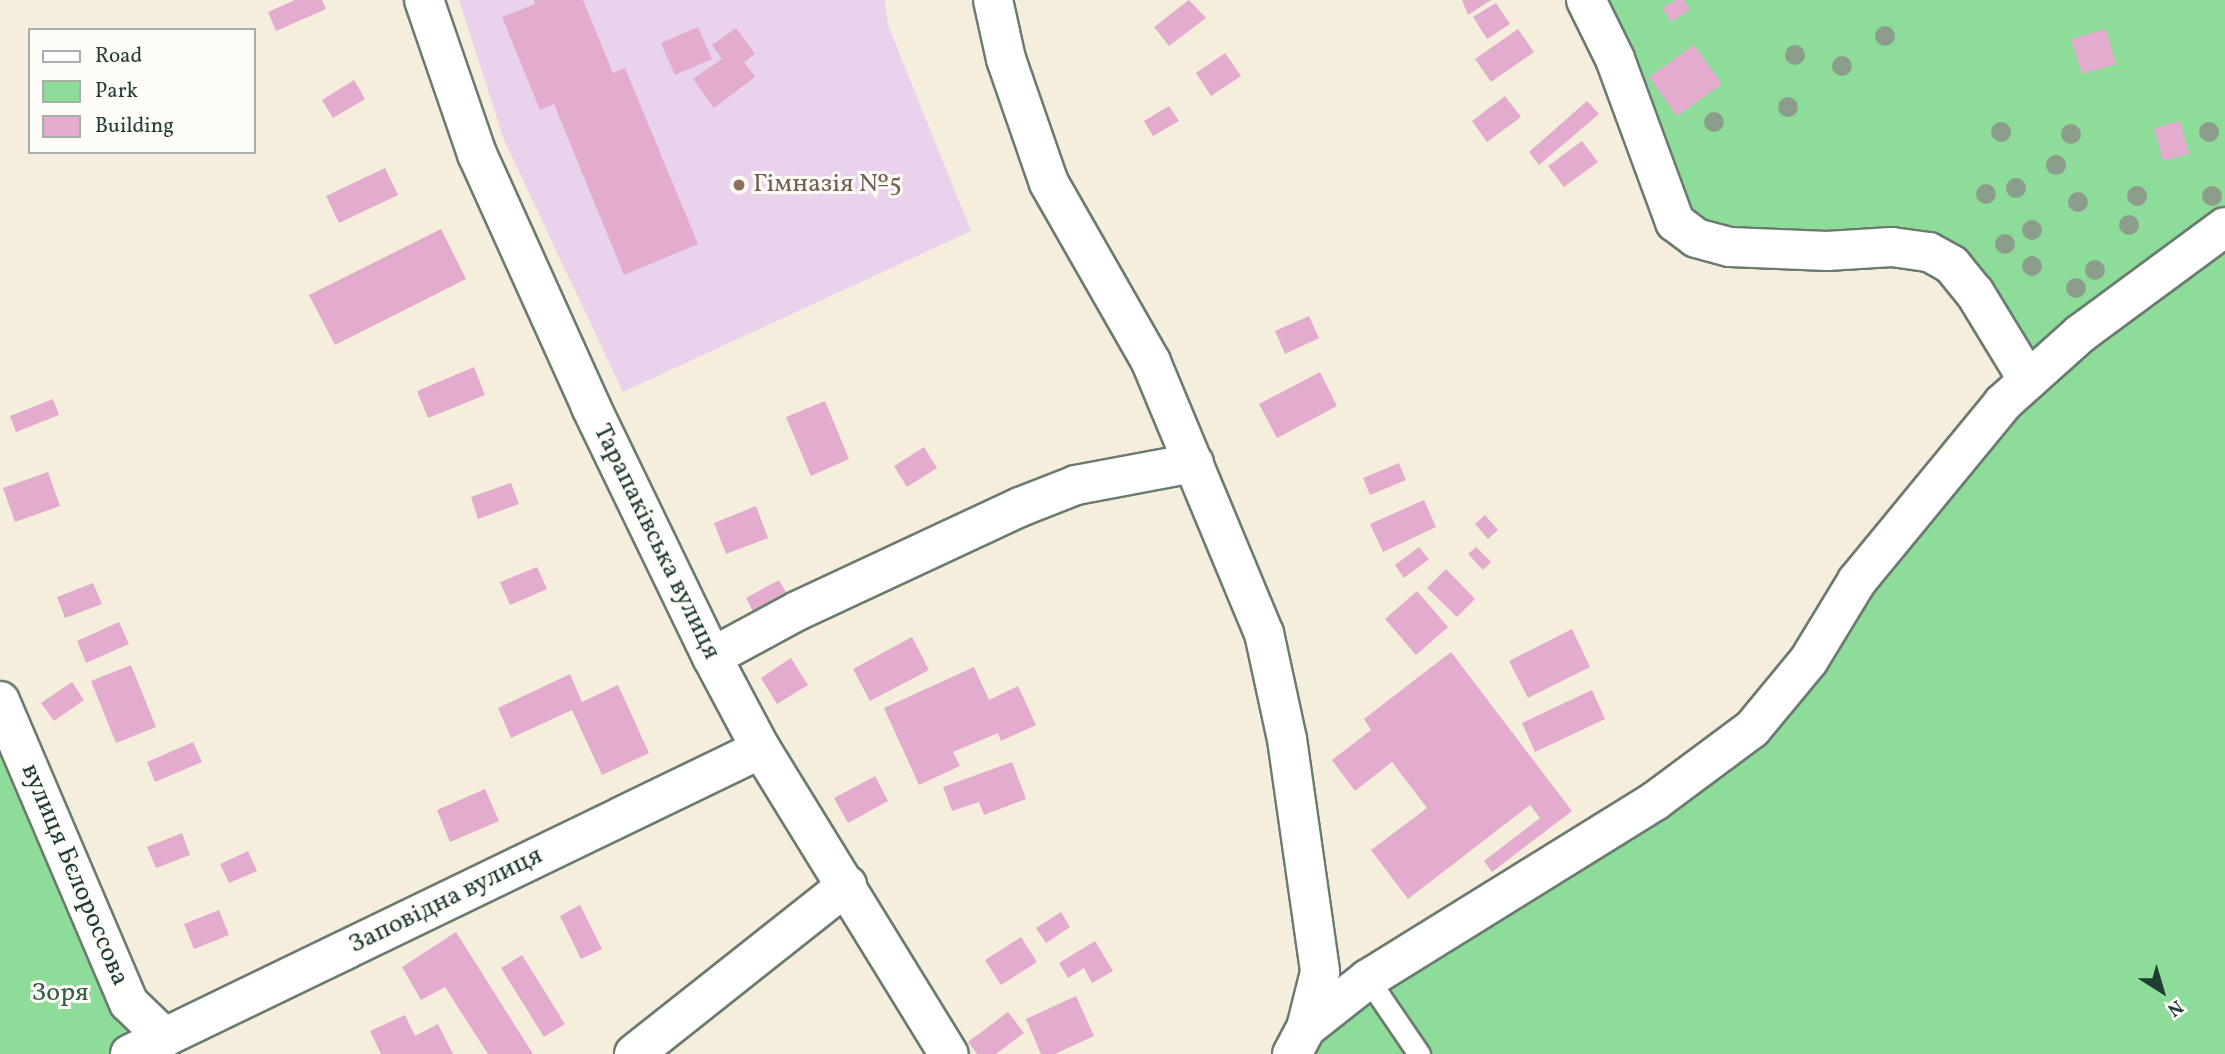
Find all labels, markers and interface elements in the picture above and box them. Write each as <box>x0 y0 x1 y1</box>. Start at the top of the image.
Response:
legend <box>28 28 256 154</box>
text: Road <box>95 42 142 71</box>
text: Park <box>95 77 138 106</box>
text: Building <box>95 112 174 141</box>
place label: Гімназія №5 <box>753 169 902 201</box>
marker: Гімназія №5 <box>731 177 747 193</box>
street label: Тарапаківська вулиця <box>585 419 727 665</box>
street label: вулиця Бєлороссова <box>13 759 135 991</box>
street label: Заповідна вулиця <box>344 841 548 961</box>
north arrow <box>2127 956 2197 1026</box>
park label: Зоря <box>32 978 88 1010</box>
text: N <box>2161 993 2188 1022</box>

